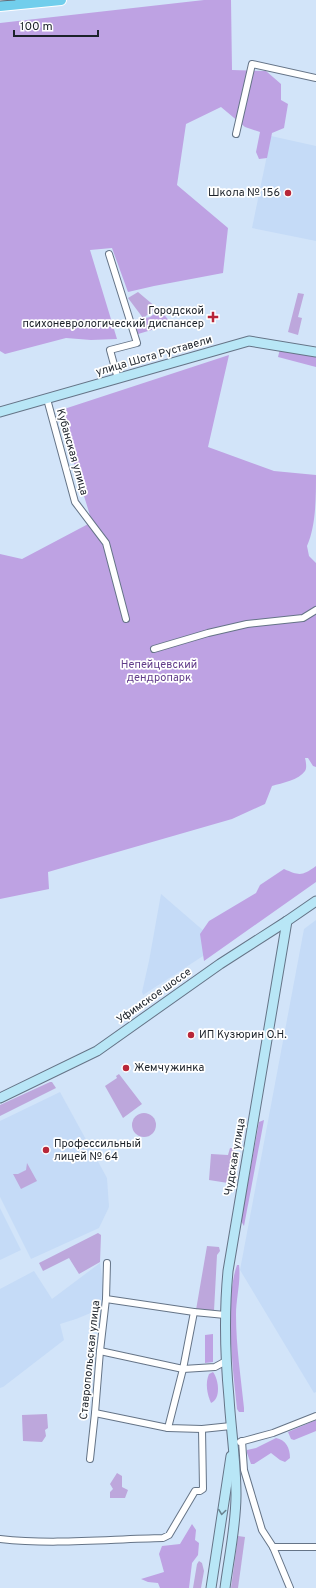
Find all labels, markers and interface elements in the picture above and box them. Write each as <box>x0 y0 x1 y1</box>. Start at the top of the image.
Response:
scale bar <box>14 12 98 38</box>
text: 100 m <box>20 19 53 35</box>
place label: Школа № 156 <box>208 186 280 200</box>
marker: Школа № 156 <box>283 188 293 198</box>
place label: Городской психоневрологический диспансер <box>23 304 204 331</box>
marker: Городской психоневрологический диспансер <box>207 311 219 323</box>
street label: улица Шота Руставели <box>94 333 214 379</box>
street label: Кубанская улица <box>53 407 91 497</box>
park label: Непейцевский дендропарк <box>121 658 197 685</box>
street label: Уфимское шоссе <box>114 965 194 1027</box>
place label: ИП Кузюрин О.Н. <box>199 1028 287 1042</box>
marker: ИП Кузюрин О.Н. <box>186 1030 196 1040</box>
place label: Жемчужинка <box>134 1061 205 1075</box>
marker: Жемчужинка <box>121 1063 131 1073</box>
street label: Чудская улица <box>221 1117 249 1197</box>
place label: Профессильный лицей № 64 <box>54 1137 141 1164</box>
marker: Профессильный лицей № 64 <box>41 1145 51 1155</box>
street label: Ставропольская улица <box>77 1299 103 1420</box>
one-way arrow <box>218 1509 227 1515</box>

